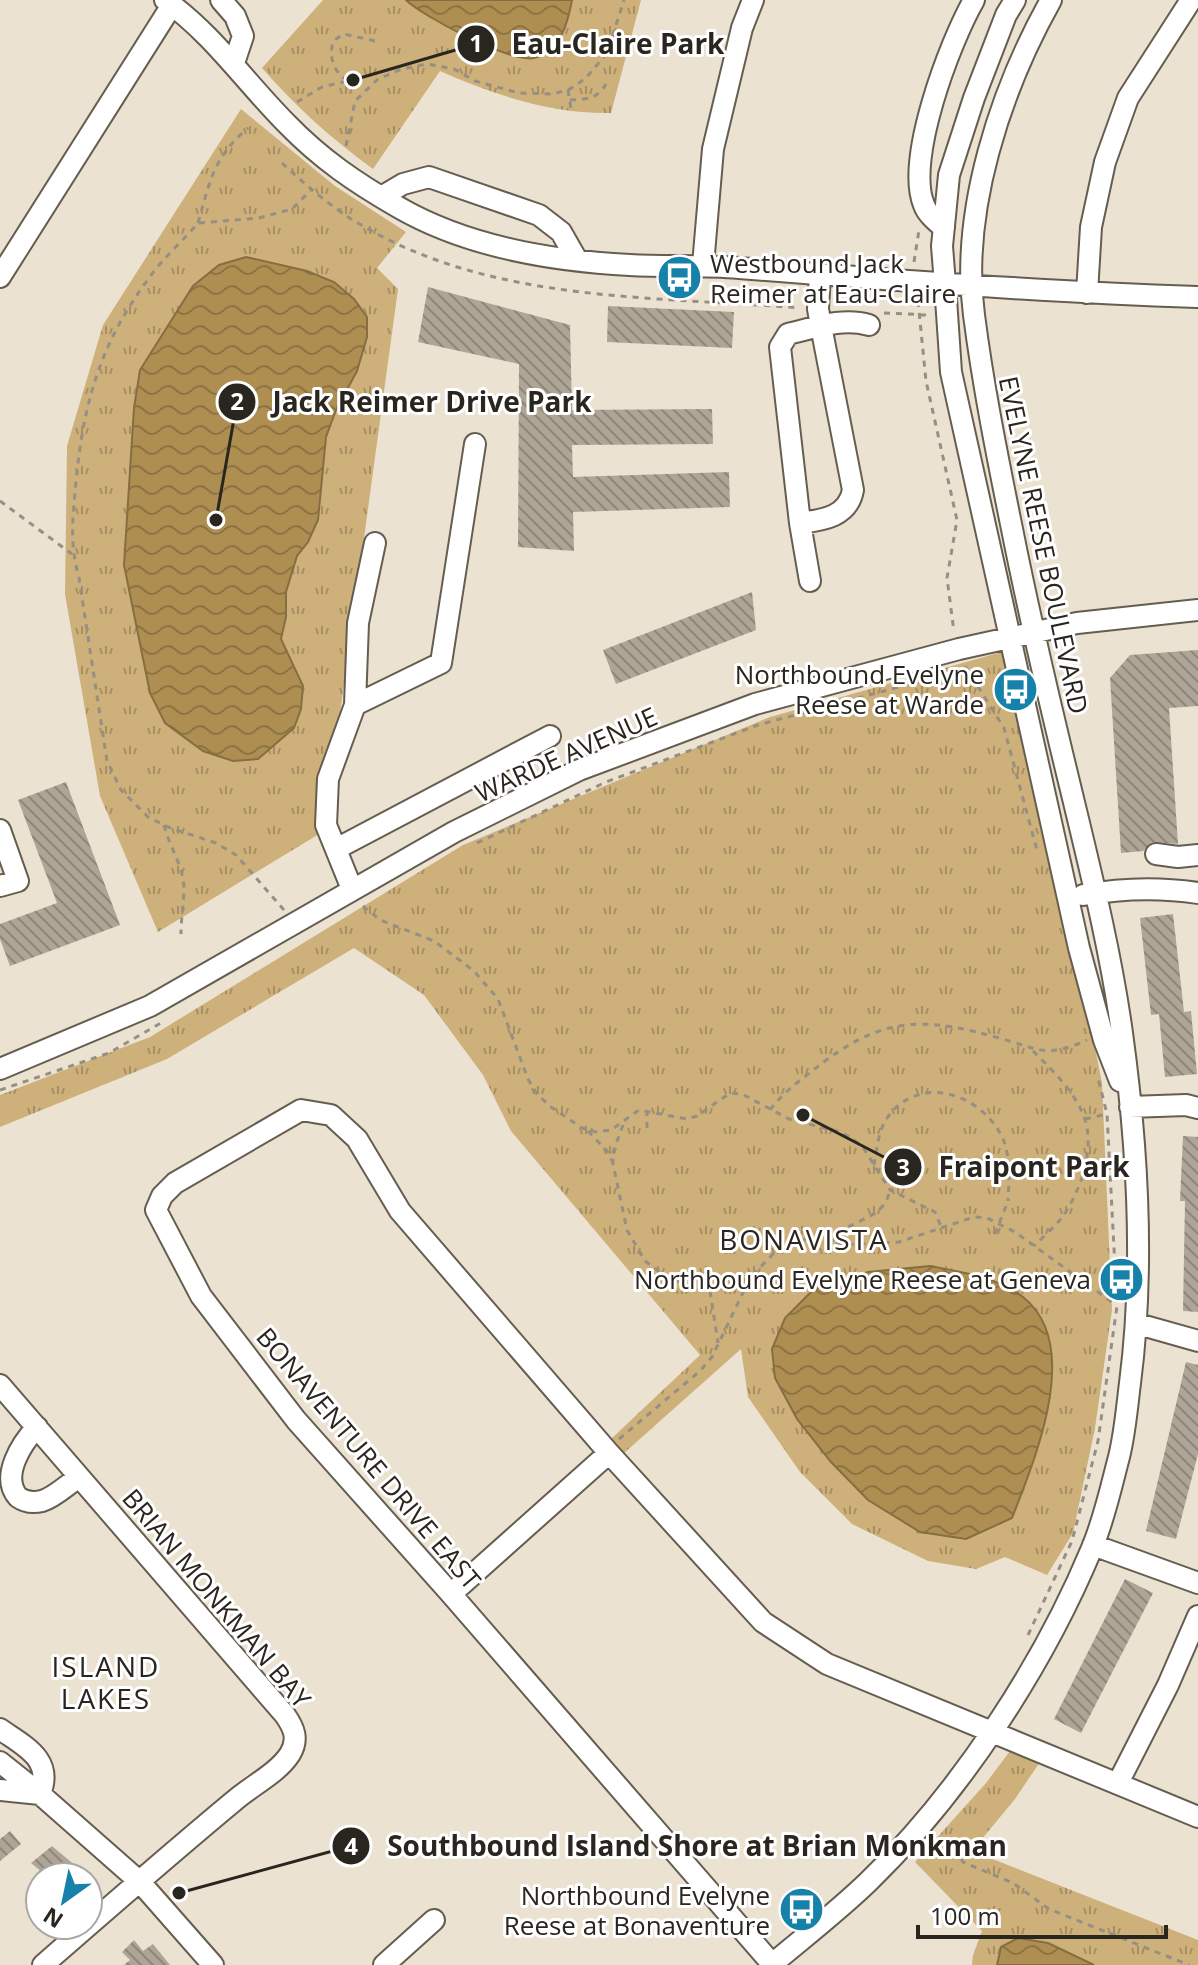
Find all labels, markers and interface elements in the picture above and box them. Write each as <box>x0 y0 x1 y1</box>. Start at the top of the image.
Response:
callout: Eau-Claire Park <box>456 18 741 70</box>
text: Eau-Claire Park <box>512 24 725 62</box>
text: 1 <box>469 26 483 59</box>
place label: Westbound Jack Reimer at Eau-Claire <box>710 245 956 311</box>
bus stop icon: Westbound Jack Reimer at Eau-Claire <box>655 254 703 302</box>
street label: EVELYNE REESE BOULEVARD <box>991 373 1097 717</box>
callout: Jack Reimer Drive Park <box>217 376 608 428</box>
text: Jack Reimer Drive Park <box>269 382 592 420</box>
text: 2 <box>230 384 244 417</box>
place label: Northbound Evelyne Reese at Warde <box>735 656 984 722</box>
bus stop icon: Northbound Evelyne Reese at Warde <box>991 665 1039 713</box>
street label: WARDE AVENUE <box>469 698 663 810</box>
callout: Fraipont Park <box>883 1141 1146 1193</box>
text: Fraipont Park <box>939 1147 1130 1185</box>
text: 3 <box>896 1150 910 1183</box>
district label: BONAVISTA <box>719 1220 889 1258</box>
bus stop icon: Northbound Evelyne Reese at Geneva <box>1098 1255 1146 1303</box>
place label: Northbound Evelyne Reese at Geneva <box>634 1261 1091 1297</box>
street label: BONAVENTURE DRIVE EAST <box>249 1319 490 1597</box>
street label: BRIAN MONKMAN BAY <box>115 1481 320 1716</box>
district label: ISLAND LAKES <box>52 1647 160 1717</box>
callout: Southbound Island Shore at Brian Monkman <box>331 1820 1023 1872</box>
text: Southbound Island Shore at Brian Monkman <box>387 1826 1007 1864</box>
text: 4 <box>344 1829 358 1862</box>
north arrow <box>24 1861 104 1941</box>
place label: Northbound Evelyne Reese at Bonaventure <box>504 1877 770 1943</box>
bus stop icon: Northbound Evelyne Reese at Bonaventure <box>777 1886 825 1934</box>
scale bar <box>918 1889 1166 1939</box>
text: 100 m <box>930 1899 1000 1932</box>
text: N <box>37 1901 68 1936</box>

